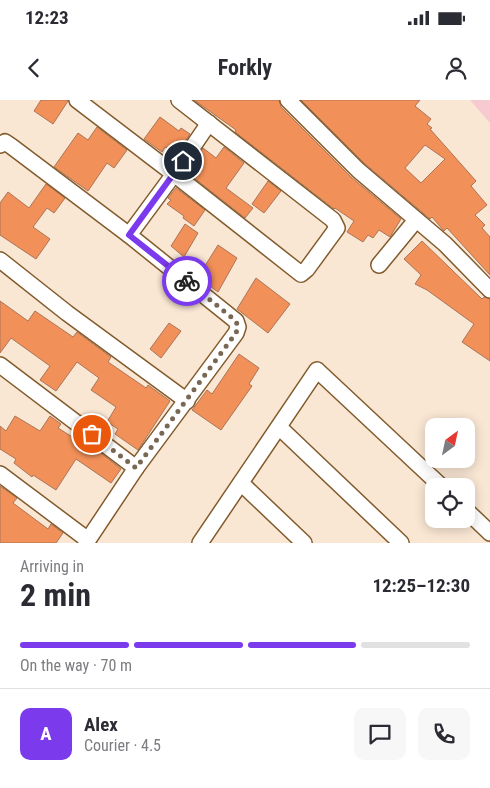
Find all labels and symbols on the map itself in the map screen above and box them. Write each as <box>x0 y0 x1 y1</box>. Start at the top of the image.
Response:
pin <box>162 140 204 182</box>
courier <box>162 256 212 306</box>
pin <box>71 413 113 455</box>
north arrow <box>425 418 475 468</box>

